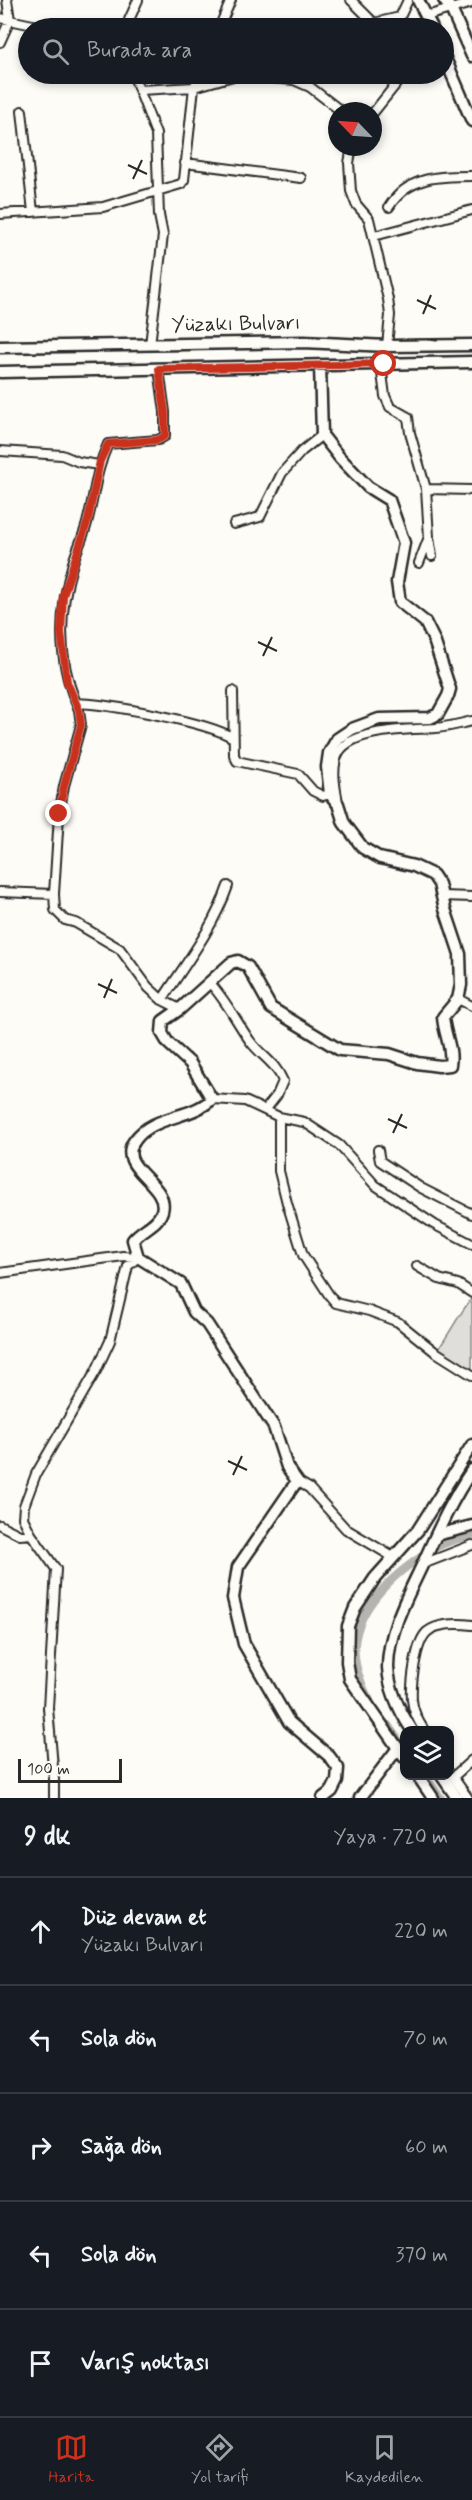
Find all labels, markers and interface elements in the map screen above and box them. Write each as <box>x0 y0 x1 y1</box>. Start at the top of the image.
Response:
search box <box>18 18 454 84</box>
icon: search <box>39 35 72 68</box>
text: Burada ara <box>87 37 192 65</box>
north arrow <box>328 102 382 156</box>
street label: Yüzakı Bulvarı <box>171 309 301 339</box>
route start <box>370 350 396 376</box>
route end <box>45 800 71 826</box>
map controls <box>400 1726 454 1780</box>
button: layers <box>400 1726 454 1780</box>
scale bar <box>18 1756 122 1784</box>
text: 100 m <box>27 1759 70 1780</box>
text: 9 dk <box>24 1820 70 1854</box>
text: Yaya · 720 m <box>333 1824 448 1851</box>
text: Düz devam et <box>81 1904 206 1932</box>
icon: ahead <box>24 1915 57 1948</box>
text: 220 m <box>394 1918 448 1945</box>
text: Yüzakı Bulvarı <box>81 1932 204 1959</box>
icon: left <box>24 2023 57 2056</box>
text: Sola dön <box>81 2025 157 2053</box>
text: 70 m <box>403 2026 448 2053</box>
icon: right <box>24 2131 57 2164</box>
text: Sağa dön <box>81 2133 162 2161</box>
text: 60 m <box>405 2134 448 2161</box>
icon: left <box>24 2239 57 2272</box>
text: Sola dön <box>81 2241 157 2269</box>
text: 370 m <box>396 2242 448 2269</box>
icon: arrive <box>24 2347 57 2380</box>
text: Varış noktası <box>81 2349 210 2377</box>
tab: Harita <box>48 2431 94 2488</box>
tab: Yol tarifi <box>191 2431 248 2488</box>
tab: Kaydedilen <box>345 2431 424 2488</box>

